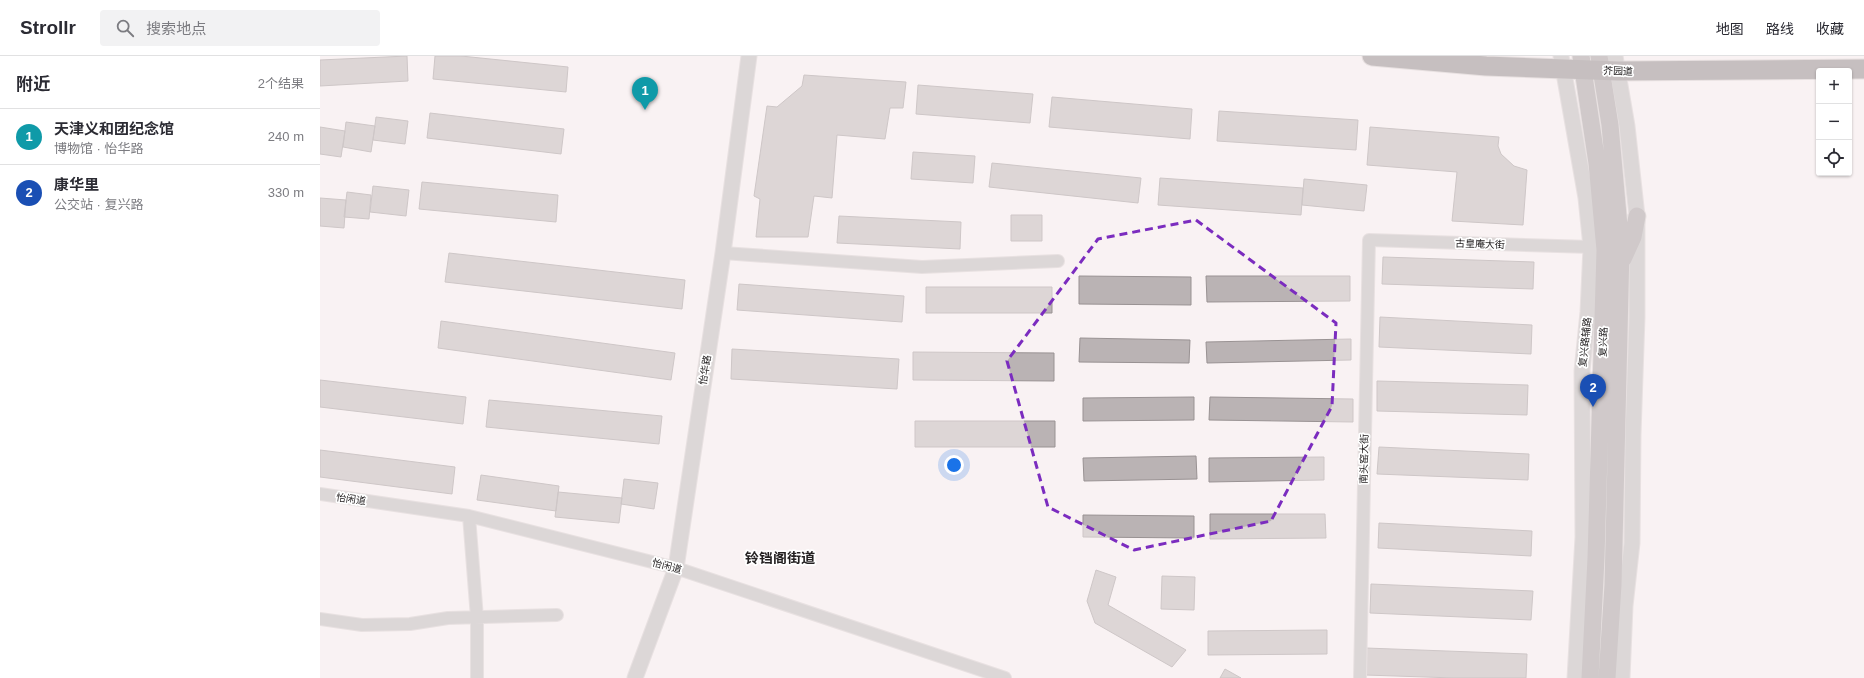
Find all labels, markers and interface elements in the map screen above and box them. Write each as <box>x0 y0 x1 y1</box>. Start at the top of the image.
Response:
search box <box>100 10 380 46</box>
text: Strollr <box>20 17 76 38</box>
icon: search <box>114 17 136 39</box>
text: 搜索地点 <box>146 20 206 37</box>
text: 地图 <box>1716 21 1744 37</box>
text: 路线 <box>1766 21 1794 37</box>
text: 收藏 <box>1816 21 1844 37</box>
street label: 芥园道 <box>1603 65 1633 77</box>
map controls <box>1816 68 1852 176</box>
button: + <box>1816 68 1852 104</box>
text: 附近 <box>16 75 50 94</box>
text: 2个结果 <box>258 76 304 91</box>
pin: 1 <box>632 77 658 110</box>
button: − <box>1816 104 1852 140</box>
text: 天津义和团纪念馆 <box>54 120 174 137</box>
text: 1 <box>25 129 33 144</box>
text: 240 m <box>268 129 304 144</box>
button: locate <box>1816 140 1852 176</box>
text: 博物馆 · 怡华路 <box>54 141 144 156</box>
text: 康华里 <box>54 176 99 193</box>
text: 2 <box>25 185 33 200</box>
text: 330 m <box>268 185 304 200</box>
text: 公交站 · 复兴路 <box>54 197 144 212</box>
street label: 古皇庵大街 <box>1455 238 1505 250</box>
street label: 复兴路辅路 <box>1577 317 1593 367</box>
street label: 复兴路 <box>1597 327 1609 357</box>
street label: 怡华路 <box>697 354 713 386</box>
pin: 2 <box>1580 374 1606 407</box>
street label: 南头窑大街 <box>1358 434 1370 484</box>
your location <box>944 455 964 475</box>
street label: 怡闲道 <box>335 491 367 507</box>
district label: 铃铛阁街道 <box>745 550 815 566</box>
street label: 怡闲道 <box>651 557 683 575</box>

